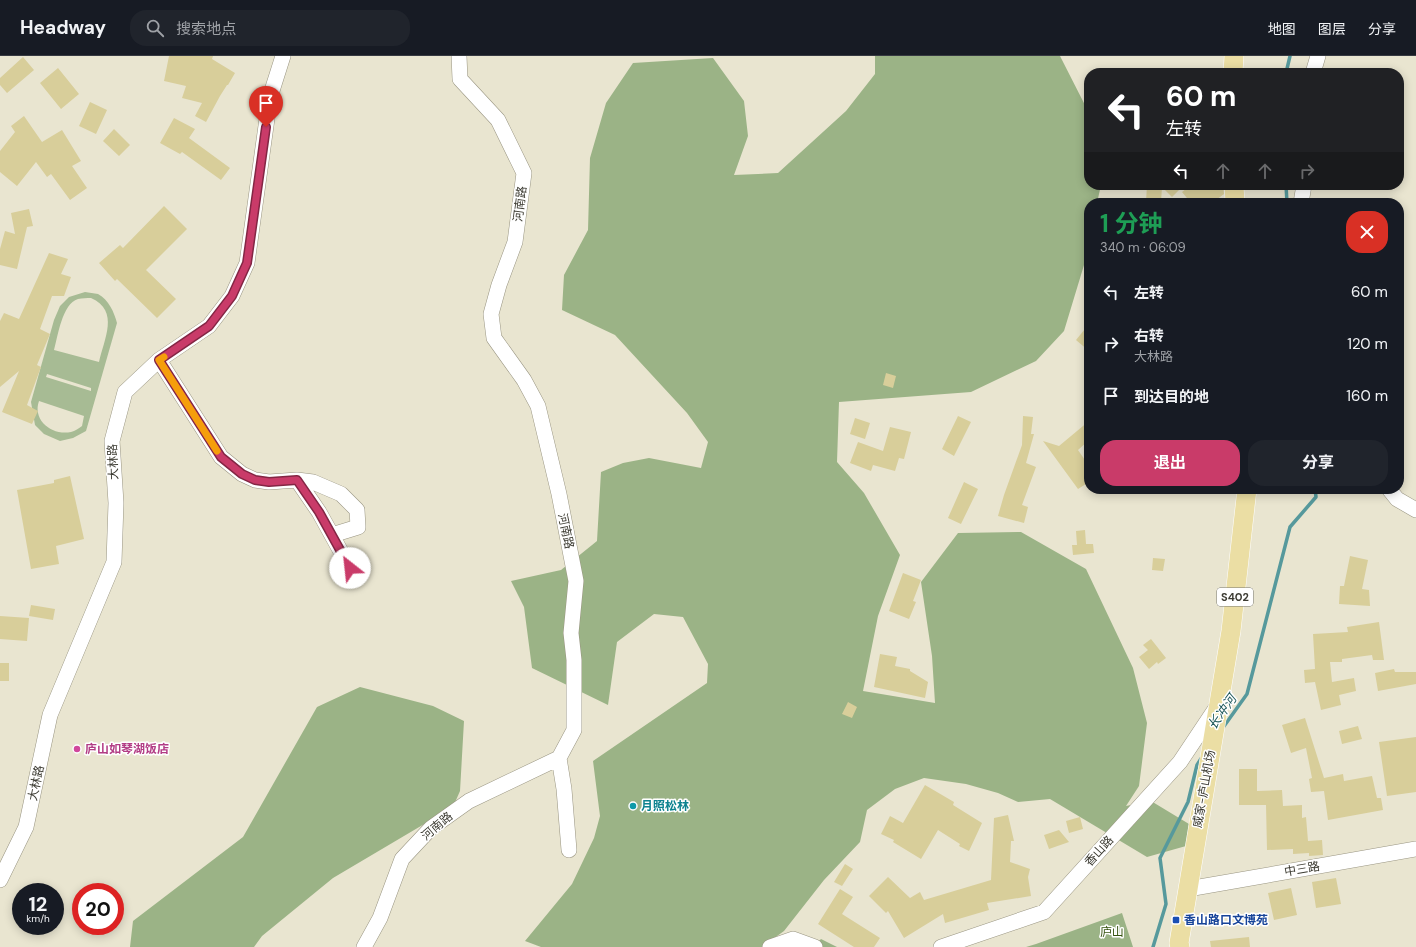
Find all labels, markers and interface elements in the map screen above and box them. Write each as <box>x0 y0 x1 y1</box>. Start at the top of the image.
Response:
search box <box>130 10 410 46</box>
text: Headway <box>20 15 106 40</box>
icon: search <box>144 17 166 39</box>
text: 搜索地点 <box>176 19 236 39</box>
text: 地图 <box>1268 20 1296 38</box>
text: 图层 <box>1318 20 1346 38</box>
text: 分享 <box>1368 20 1396 38</box>
text: 60 m <box>1166 78 1236 115</box>
icon: left <box>1100 84 1152 136</box>
pin <box>249 86 283 127</box>
icon: arrive <box>255 92 277 114</box>
text: 左转 <box>1166 117 1202 141</box>
icon: left <box>1170 160 1192 182</box>
icon: ahead <box>1212 160 1234 182</box>
icon: ahead <box>1254 160 1276 182</box>
icon: right <box>1296 160 1318 182</box>
street label: 河南路 <box>510 185 530 223</box>
text: 1 分钟 <box>1100 208 1162 239</box>
button: close <box>1346 211 1388 253</box>
text: 340 m · 06:09 <box>1100 239 1186 256</box>
icon: left <box>1100 281 1122 303</box>
text: 60 m <box>1351 282 1388 302</box>
text: 左转 <box>1134 283 1164 303</box>
text: 右转 <box>1134 326 1164 346</box>
icon: right <box>1100 333 1122 355</box>
text: 120 m <box>1347 334 1388 354</box>
text: 大林路 <box>1134 348 1173 365</box>
icon: arrive <box>1100 385 1122 407</box>
text: 160 m <box>1346 386 1388 406</box>
text: 到达目的地 <box>1134 387 1209 407</box>
button: 退出 <box>1100 440 1240 486</box>
button: 分享 <box>1248 440 1388 486</box>
street label: 大林路 <box>104 444 122 480</box>
street label: 河南路 <box>554 512 578 550</box>
position arrow <box>329 547 371 589</box>
road number: S402 <box>1217 588 1253 606</box>
water label: 长冲河 <box>1204 689 1242 733</box>
place label: 庐山如琴湖饭店 <box>85 741 169 757</box>
marker: 庐山如琴湖饭店 <box>72 744 82 754</box>
street label: 威家-庐山机场 <box>1189 749 1219 829</box>
street label: 大林路 <box>24 764 48 802</box>
place label: 月照松林 <box>641 798 689 814</box>
marker: 月照松林 <box>628 801 638 811</box>
street label: 河南路 <box>418 808 456 844</box>
street label: 香山路 <box>1081 832 1117 870</box>
street label: 中三路 <box>1283 858 1321 880</box>
speed limit sign: 20 <box>72 883 124 935</box>
text: 12 <box>29 891 47 917</box>
text: km/h <box>26 912 50 925</box>
place label: 香山路口文博苑 <box>1184 912 1268 928</box>
marker: 香山路口文博苑 <box>1171 915 1181 925</box>
park label: 庐山 <box>1100 924 1124 940</box>

